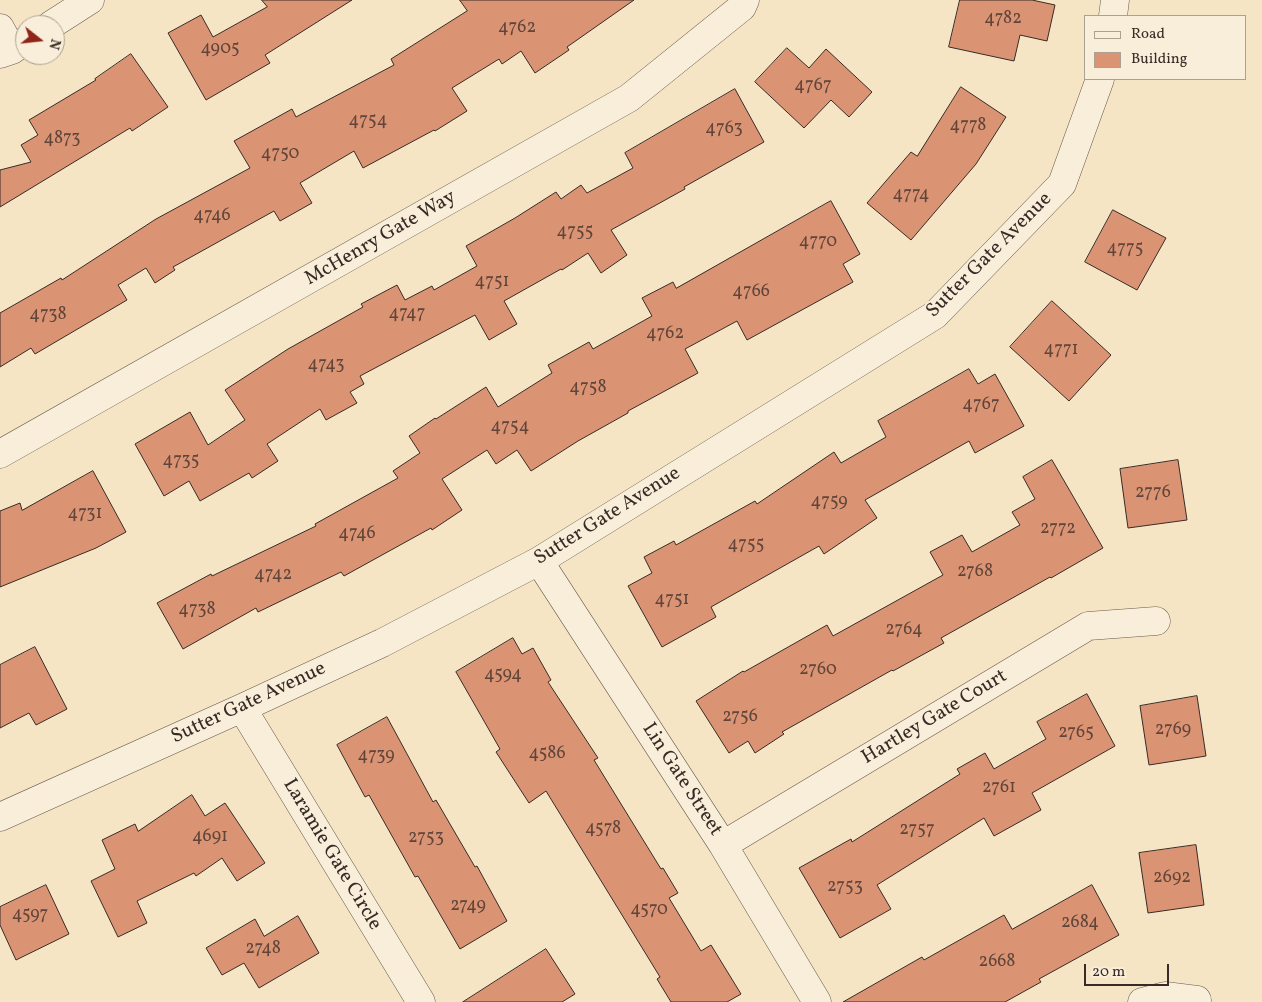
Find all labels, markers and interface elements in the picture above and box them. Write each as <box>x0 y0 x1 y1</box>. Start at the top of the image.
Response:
house number: 4782 <box>984 9 1022 31</box>
north arrow <box>15 15 65 65</box>
legend <box>1084 15 1247 80</box>
house number: 4762 <box>498 18 536 40</box>
text: Road <box>1131 24 1165 45</box>
text: N <box>43 36 64 51</box>
house number: 4905 <box>200 39 240 61</box>
text: Building <box>1131 49 1187 70</box>
house number: 4767 <box>794 76 832 98</box>
house number: 4754 <box>349 111 387 133</box>
house number: 4778 <box>950 116 986 138</box>
house number: 4763 <box>705 119 743 141</box>
house number: 4873 <box>44 129 80 151</box>
house number: 4750 <box>261 144 299 166</box>
house number: 4774 <box>892 185 930 207</box>
street label: McHenry Gate Way <box>301 186 461 292</box>
street label: Sutter Gate Avenue <box>922 188 1058 324</box>
house number: 4746 <box>193 206 231 228</box>
house number: 4755 <box>557 222 593 244</box>
house number: 4770 <box>799 232 837 254</box>
house number: 4775 <box>1107 239 1143 261</box>
house number: 4751 <box>474 272 510 294</box>
house number: 4766 <box>732 282 770 304</box>
house number: 4747 <box>388 304 426 326</box>
house number: 4738 <box>29 305 67 327</box>
house number: 4762 <box>646 324 684 346</box>
house number: 4771 <box>1043 340 1079 362</box>
house number: 4743 <box>308 355 344 377</box>
house number: 4758 <box>569 378 607 400</box>
house number: 4767 <box>962 395 1000 417</box>
house number: 4754 <box>491 417 529 439</box>
house number: 4735 <box>163 451 199 473</box>
street label: Sutter Gate Avenue <box>530 462 686 572</box>
house number: 2776 <box>1135 483 1171 505</box>
house number: 4759 <box>810 492 848 514</box>
house number: 4731 <box>67 504 103 526</box>
house number: 2772 <box>1040 519 1076 541</box>
house number: 4746 <box>338 524 376 546</box>
house number: 4755 <box>728 535 764 557</box>
house number: 2768 <box>957 562 993 584</box>
house number: 4742 <box>254 565 292 587</box>
house number: 4751 <box>654 590 690 612</box>
house number: 4738 <box>178 600 216 622</box>
house number: 2764 <box>885 620 923 642</box>
street label: Sutter Gate Avenue <box>168 658 330 750</box>
house number: 2760 <box>799 660 837 682</box>
house number: 4594 <box>484 665 522 687</box>
street label: Hartley Gate Court <box>858 665 1012 771</box>
house number: 2756 <box>722 707 758 729</box>
street label: Lin Gate Street <box>635 719 727 841</box>
house number: 2769 <box>1155 720 1191 742</box>
house number: 2765 <box>1058 723 1094 745</box>
house number: 4586 <box>528 744 566 766</box>
house number: 4739 <box>357 746 395 768</box>
street label: Laramie Gate Circle <box>276 775 386 935</box>
house number: 2761 <box>982 778 1016 800</box>
house number: 4578 <box>585 819 621 841</box>
house number: 2757 <box>899 820 935 842</box>
house number: 4691 <box>192 827 228 849</box>
house number: 2753 <box>408 828 444 850</box>
house number: 2692 <box>1153 868 1191 890</box>
house number: 2753 <box>827 877 863 899</box>
house number: 2749 <box>450 896 486 918</box>
house number: 4570 <box>630 900 668 922</box>
house number: 4597 <box>12 905 48 927</box>
house number: 2684 <box>1061 913 1099 935</box>
house number: 2748 <box>245 939 281 961</box>
house number: 2668 <box>978 952 1016 974</box>
scale bar <box>1087 954 1172 986</box>
text: 20 m <box>1092 962 1125 983</box>

